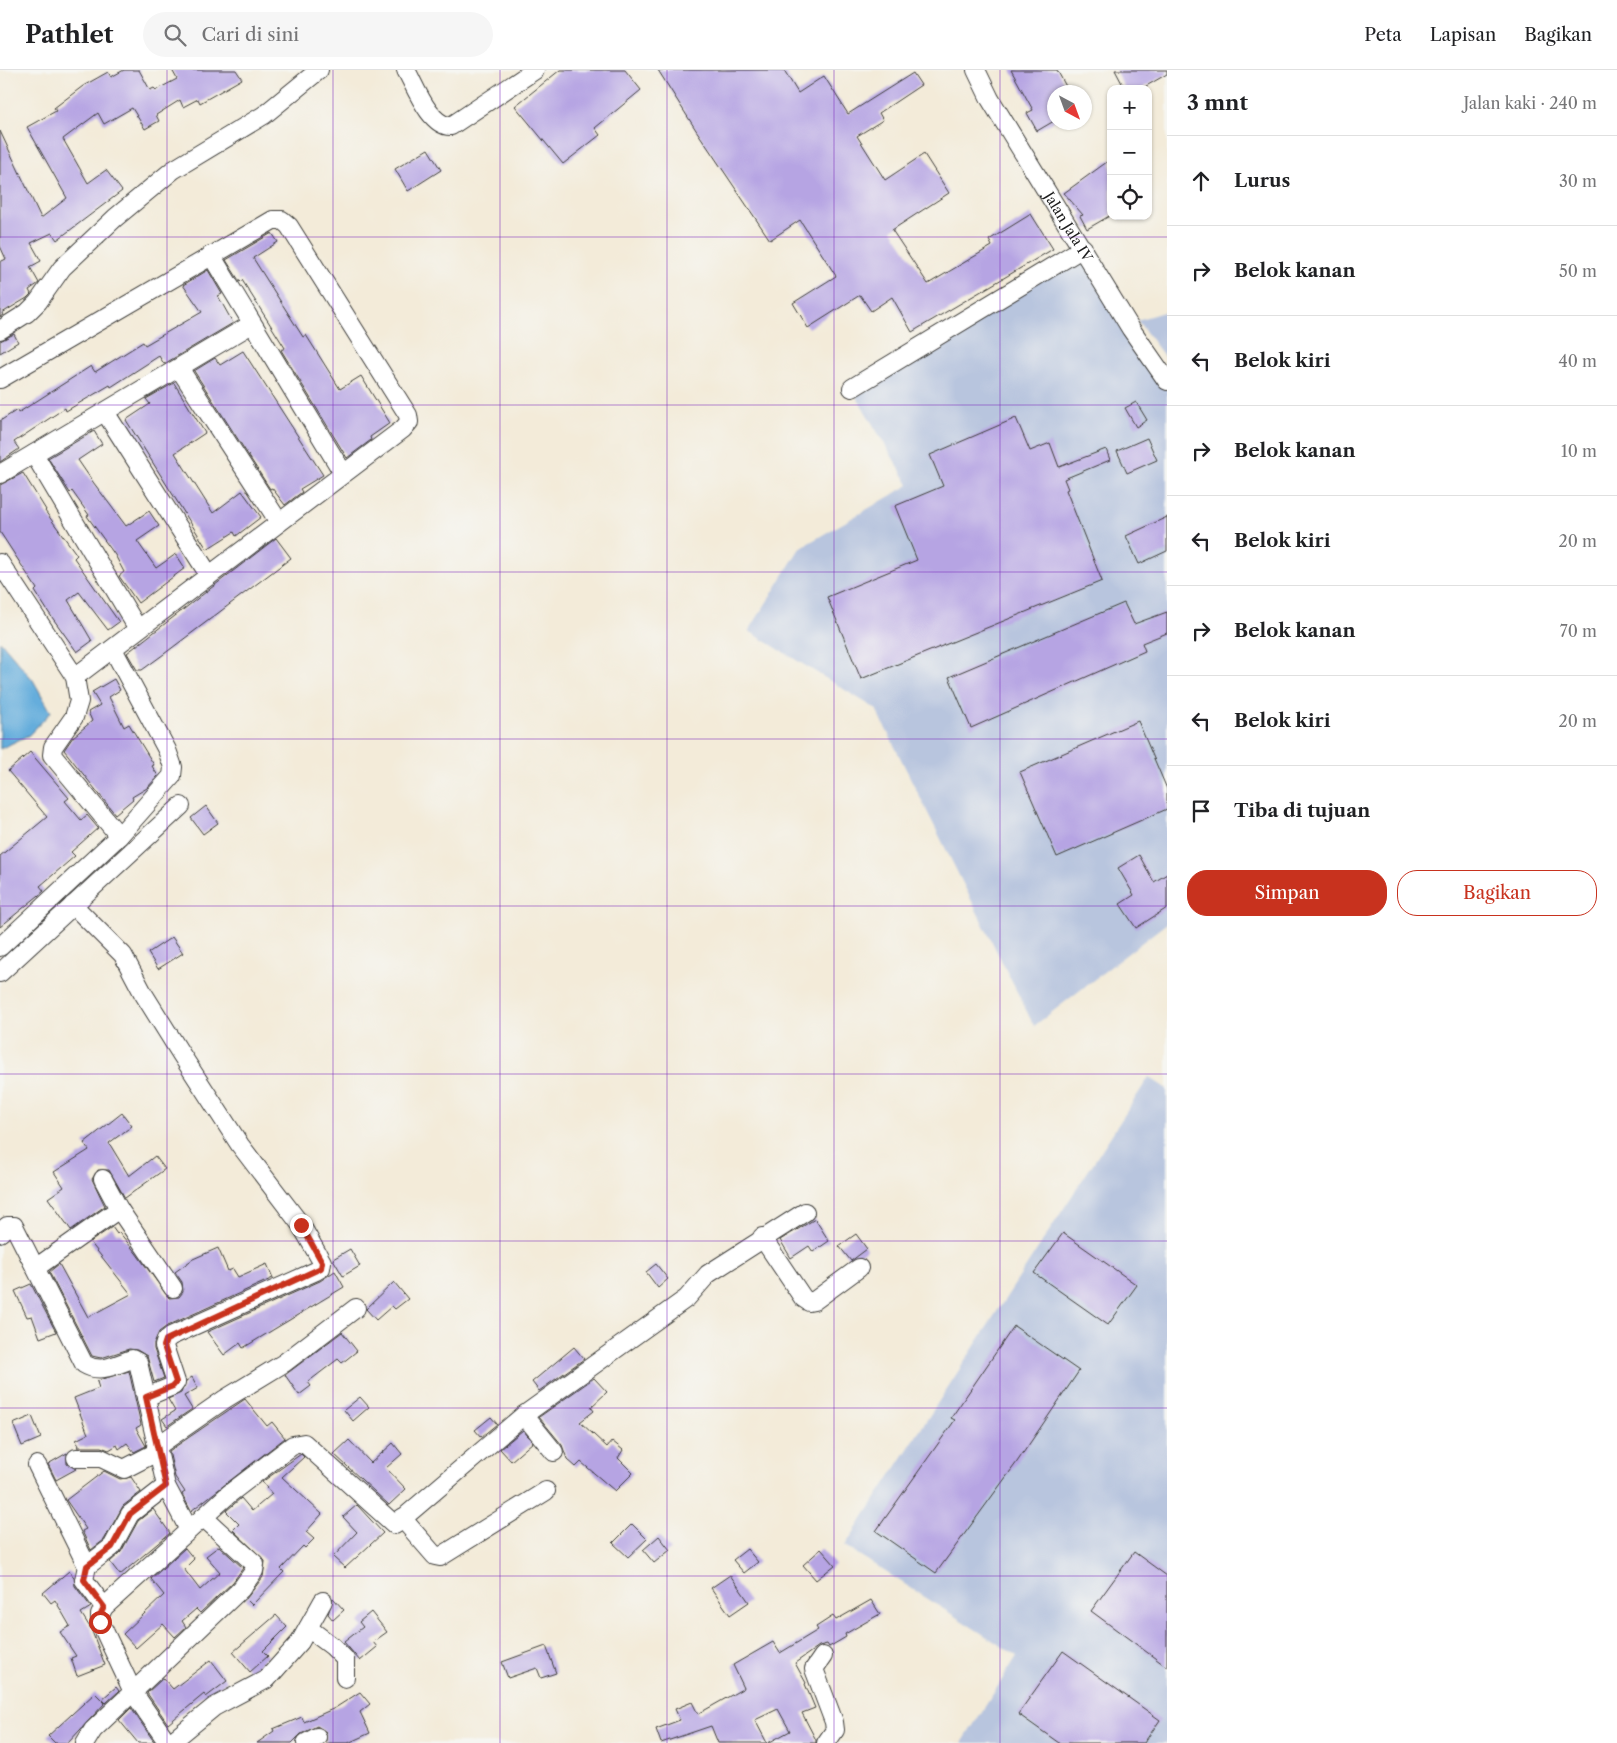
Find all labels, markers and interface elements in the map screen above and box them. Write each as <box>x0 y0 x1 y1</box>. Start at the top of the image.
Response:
search box <box>143 12 493 57</box>
text: Pathlet <box>25 20 113 49</box>
icon: search <box>161 21 189 49</box>
text: Cari di sini <box>201 23 299 46</box>
text: Peta <box>1364 24 1402 46</box>
text: Lapisan <box>1430 24 1496 46</box>
text: Bagikan <box>1524 24 1592 46</box>
north arrow <box>1047 85 1092 130</box>
map controls <box>1107 85 1152 220</box>
button: + <box>1107 85 1152 130</box>
text: 3 mnt <box>1187 90 1248 115</box>
text: Jalan kaki · 240 m <box>1463 93 1597 113</box>
button: − <box>1107 130 1152 175</box>
icon: ahead <box>1187 167 1215 195</box>
text: Lurus <box>1234 169 1290 192</box>
text: 30 m <box>1559 171 1597 191</box>
button: locate <box>1107 175 1152 220</box>
street label: Jalan Jala IV <box>1039 187 1097 266</box>
icon: right <box>1187 257 1215 285</box>
text: Belok kanan <box>1234 259 1356 282</box>
text: 50 m <box>1559 261 1597 281</box>
icon: left <box>1187 347 1215 375</box>
text: Belok kiri <box>1234 349 1331 372</box>
text: 40 m <box>1558 351 1597 371</box>
icon: right <box>1187 437 1215 465</box>
text: Belok kanan <box>1234 439 1356 462</box>
text: 10 m <box>1561 441 1597 461</box>
icon: left <box>1187 527 1215 555</box>
text: Belok kiri <box>1234 529 1331 552</box>
text: 20 m <box>1558 531 1597 551</box>
icon: right <box>1187 617 1215 645</box>
text: Belok kanan <box>1234 619 1356 642</box>
text: 70 m <box>1560 621 1597 641</box>
icon: left <box>1187 707 1215 735</box>
text: Belok kiri <box>1234 709 1331 732</box>
text: 20 m <box>1558 711 1597 731</box>
icon: arrive <box>1187 797 1215 825</box>
text: Tiba di tujuan <box>1234 799 1370 822</box>
button: Simpan <box>1187 870 1387 916</box>
button: Bagikan <box>1397 870 1597 916</box>
route end <box>290 1214 313 1237</box>
route start <box>89 1611 112 1634</box>

